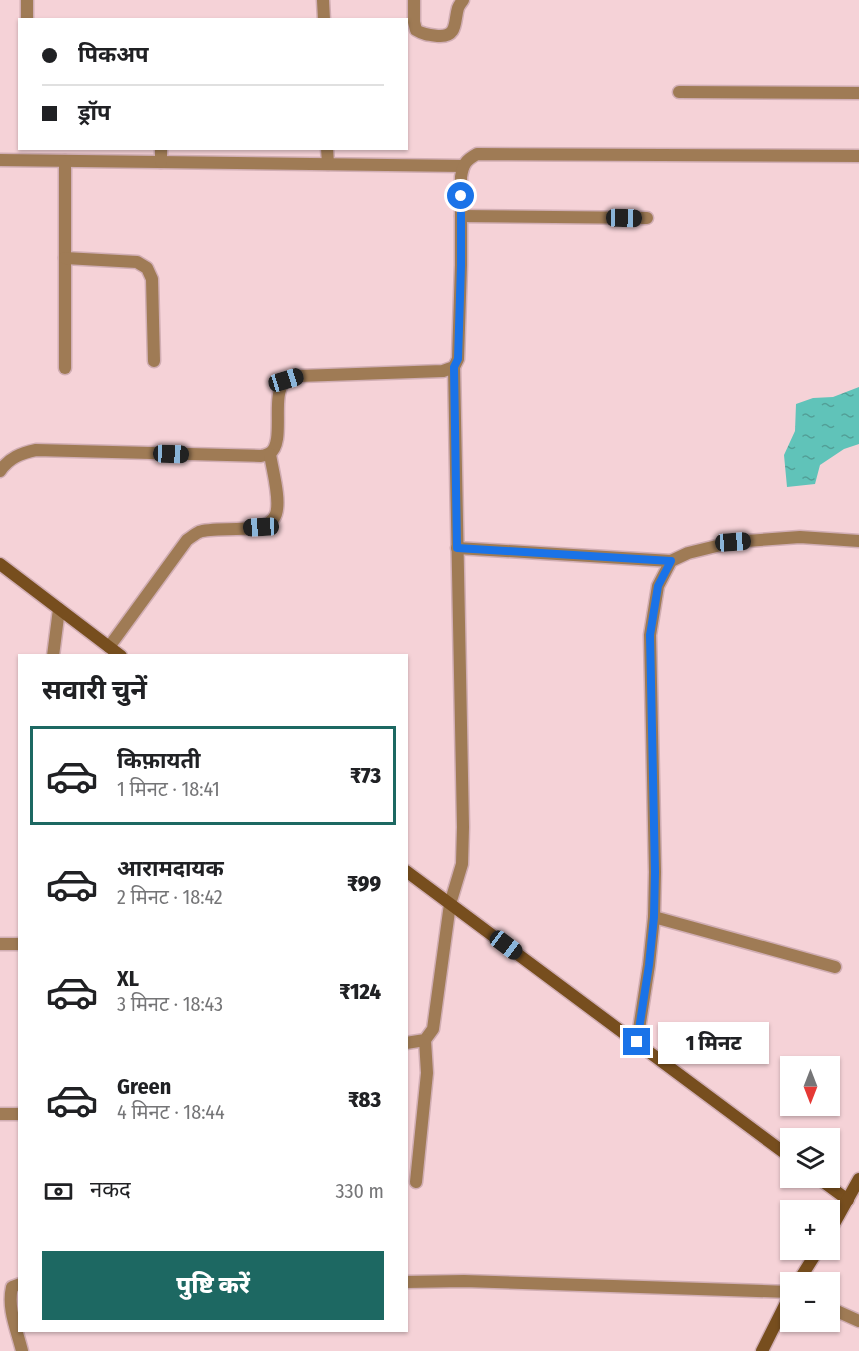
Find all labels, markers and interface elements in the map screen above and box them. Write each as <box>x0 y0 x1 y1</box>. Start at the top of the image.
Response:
text: पिकअप <box>78 41 149 68</box>
text: ड्रॉप <box>78 99 111 126</box>
route start <box>447 182 474 209</box>
car <box>606 209 642 227</box>
car <box>266 366 306 394</box>
car <box>153 444 189 464</box>
car <box>243 517 279 537</box>
car <box>714 532 752 552</box>
text: सवारी चुनें <box>42 674 147 706</box>
text: किफ़ायती <box>117 747 201 774</box>
icon: car <box>45 749 99 803</box>
text: ₹73 <box>350 762 381 789</box>
text: 1 मिनट · 18:41 <box>117 777 220 801</box>
text: आरामदायक <box>117 855 224 882</box>
icon: car <box>45 857 99 911</box>
text: ₹99 <box>347 870 381 897</box>
text: 2 मिनट · 18:42 <box>117 885 223 909</box>
car <box>486 927 526 963</box>
icon: car <box>45 965 99 1019</box>
text: XL <box>117 965 139 992</box>
text: ₹124 <box>339 978 381 1005</box>
text: 3 मिनट · 18:43 <box>117 992 223 1016</box>
callout: 1 मिनट <box>658 1021 769 1063</box>
route end <box>623 1028 650 1055</box>
text: 1 मिनट <box>686 1031 741 1055</box>
north arrow <box>780 1056 840 1116</box>
map controls <box>780 1056 840 1332</box>
icon: car <box>45 1073 99 1127</box>
text: Green <box>117 1073 171 1100</box>
text: ₹83 <box>348 1086 381 1113</box>
text: 4 मिनट · 18:44 <box>117 1100 225 1124</box>
button: layers <box>780 1128 840 1188</box>
icon: cash <box>42 1175 75 1208</box>
text: नकद <box>90 1176 131 1203</box>
text: 330 m <box>335 1179 384 1203</box>
button: + <box>780 1200 840 1260</box>
button: पुष्टि करें <box>42 1251 384 1320</box>
button: − <box>780 1272 840 1332</box>

